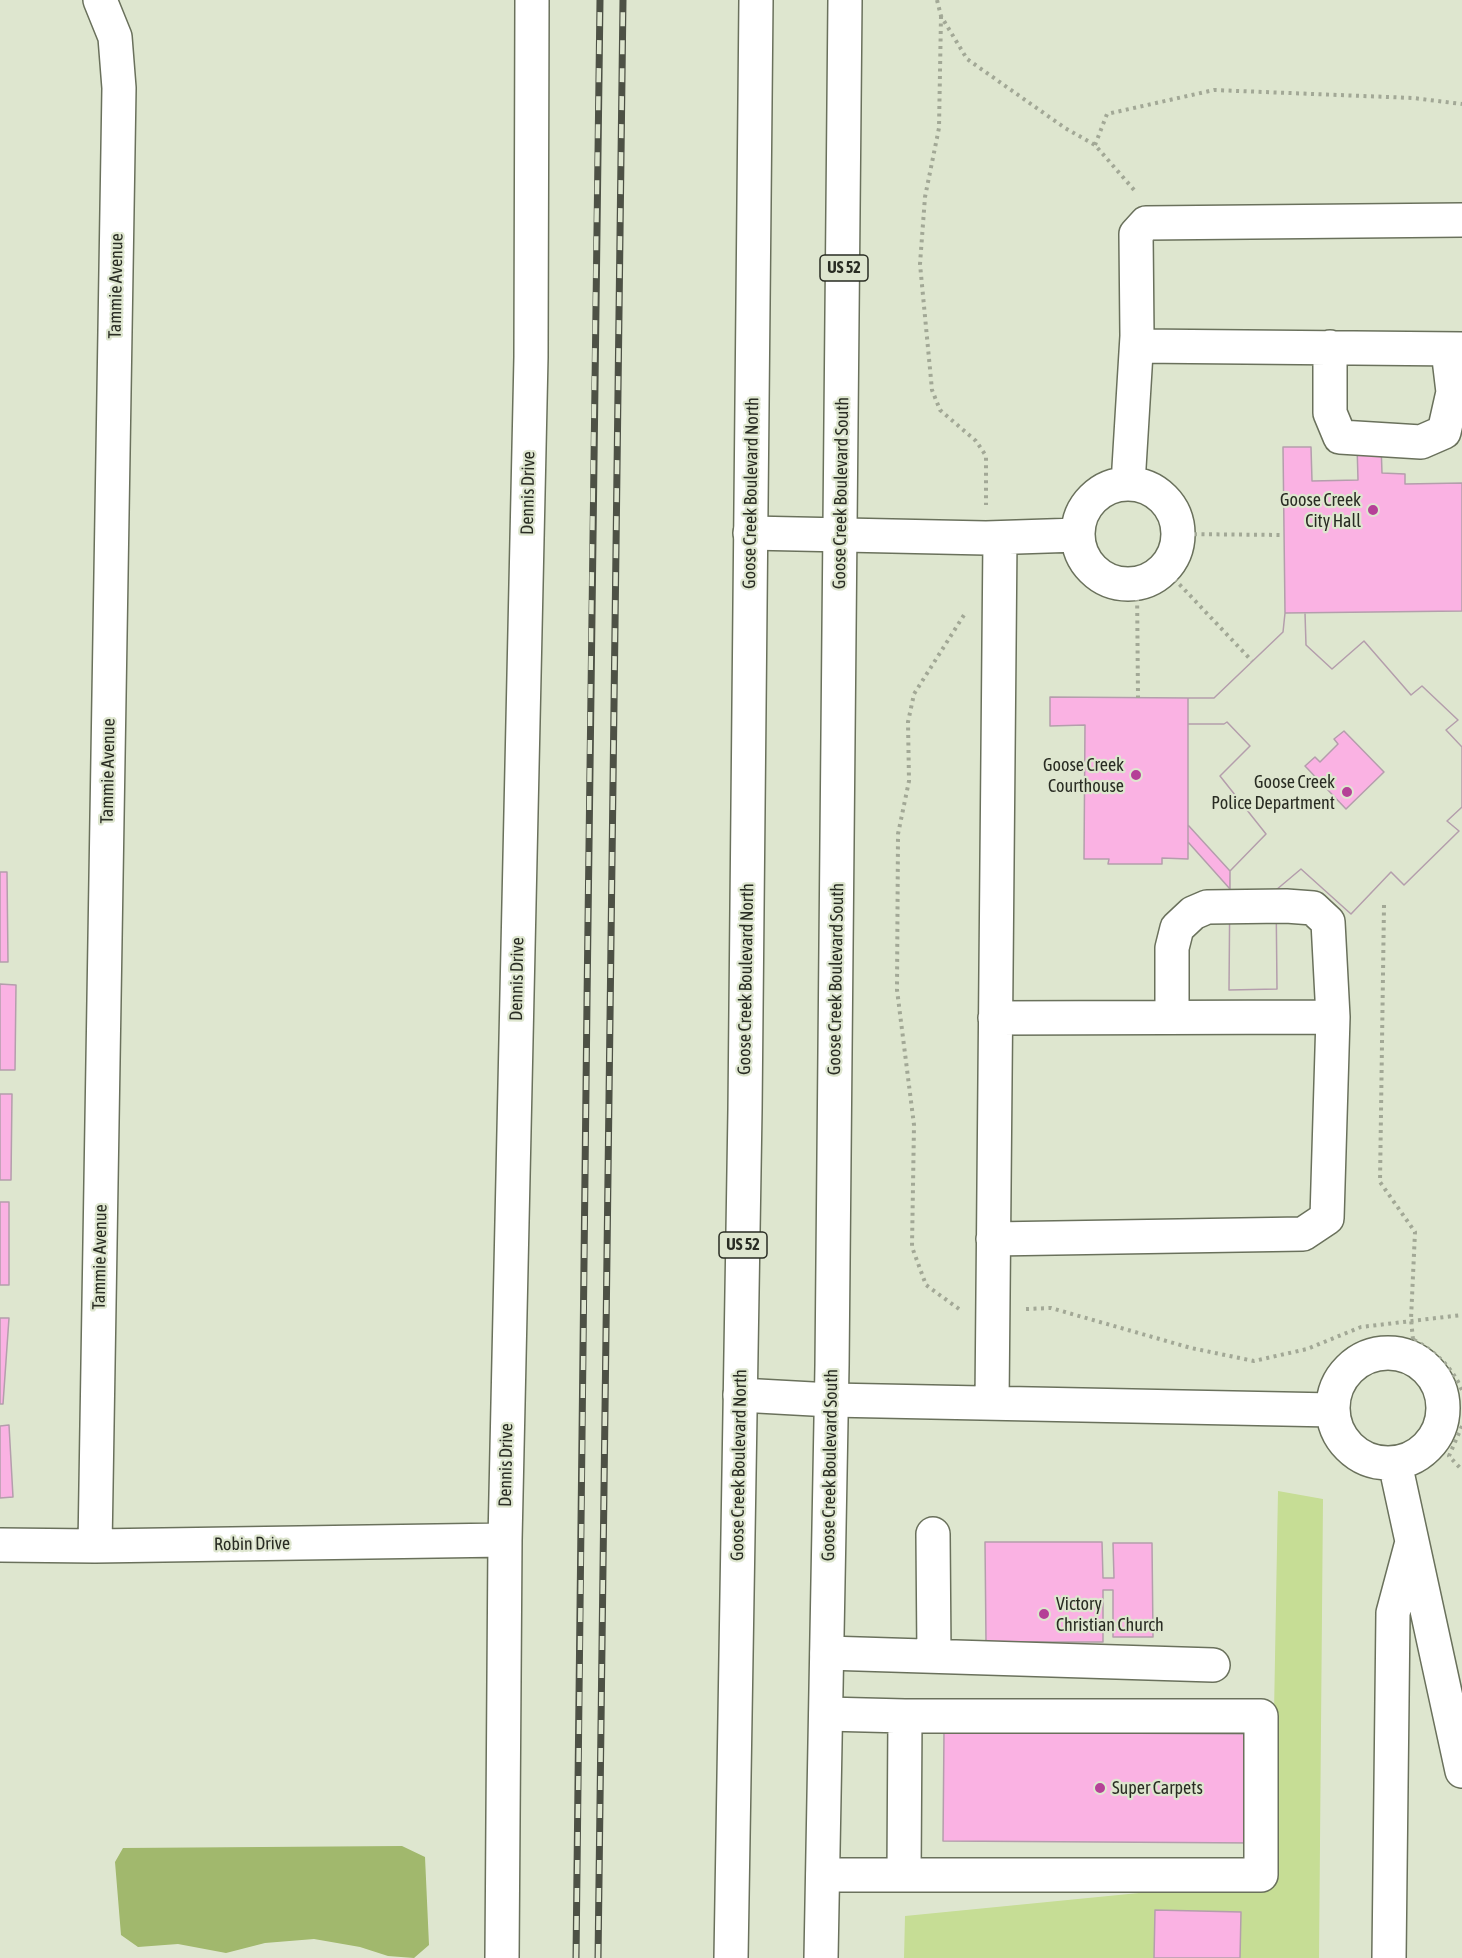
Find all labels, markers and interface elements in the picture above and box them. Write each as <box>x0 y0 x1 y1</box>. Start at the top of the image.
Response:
street label: Tammie Avenue <box>104 233 128 339</box>
road number: US 52 <box>820 255 868 281</box>
street label: Goose Creek Boulevard North <box>739 397 763 589</box>
street label: Goose Creek Boulevard South <box>829 397 853 589</box>
street label: Dennis Drive <box>516 451 540 535</box>
place label: Goose Creek City Hall <box>1280 489 1361 532</box>
marker: Goose Creek City Hall <box>1366 503 1380 517</box>
street label: Tammie Avenue <box>96 718 120 824</box>
place label: Goose Creek Courthouse <box>1043 754 1124 796</box>
marker: Goose Creek Courthouse <box>1129 768 1143 782</box>
place label: Goose Creek Police Department <box>1211 771 1335 814</box>
marker: Goose Creek Police Department <box>1340 785 1354 799</box>
street label: Goose Creek Boulevard North <box>734 883 758 1075</box>
street label: Goose Creek Boulevard South <box>824 883 848 1075</box>
street label: Dennis Drive <box>505 937 529 1021</box>
street label: Tammie Avenue <box>88 1204 112 1310</box>
road number: US 52 <box>719 1232 767 1258</box>
street label: Goose Creek Boulevard North <box>727 1369 751 1561</box>
street label: Goose Creek Boulevard South <box>818 1369 842 1561</box>
street label: Dennis Drive <box>494 1423 518 1507</box>
street label: Robin Drive <box>214 1533 290 1555</box>
place label: Victory Christian Church <box>1056 1593 1164 1636</box>
marker: Victory Christian Church <box>1037 1607 1051 1621</box>
place label: Super Carpets <box>1112 1777 1203 1799</box>
marker: Super Carpets <box>1093 1781 1107 1795</box>

